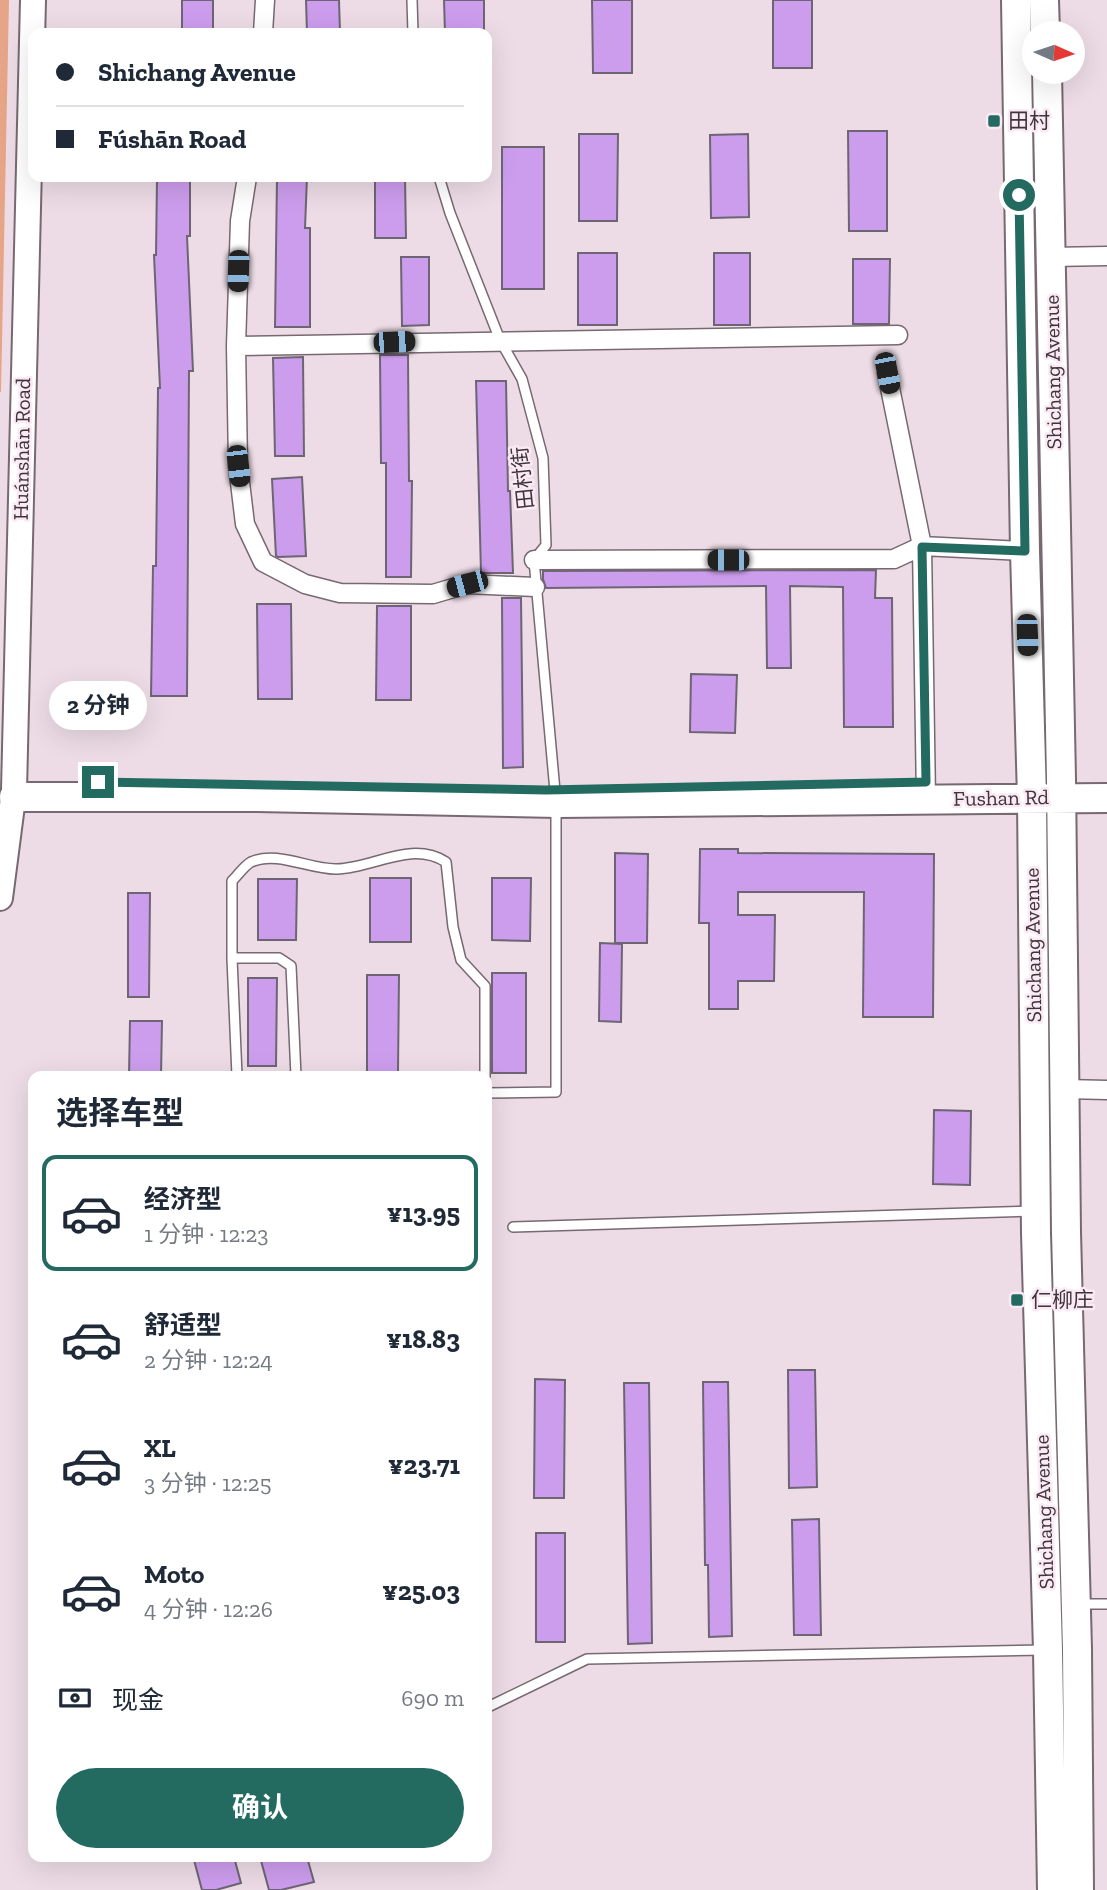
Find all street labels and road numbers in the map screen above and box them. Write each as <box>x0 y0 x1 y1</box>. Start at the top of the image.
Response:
street label: Shichang Avenue <box>1039 294 1066 450</box>
street label: Huánshān Road <box>8 377 35 520</box>
street label: 田村街 <box>507 445 538 511</box>
street label: Fushan Rd <box>953 784 1050 811</box>
street label: Shichang Avenue <box>1019 867 1046 1023</box>
street label: Shichang Avenue <box>1028 1434 1059 1590</box>

